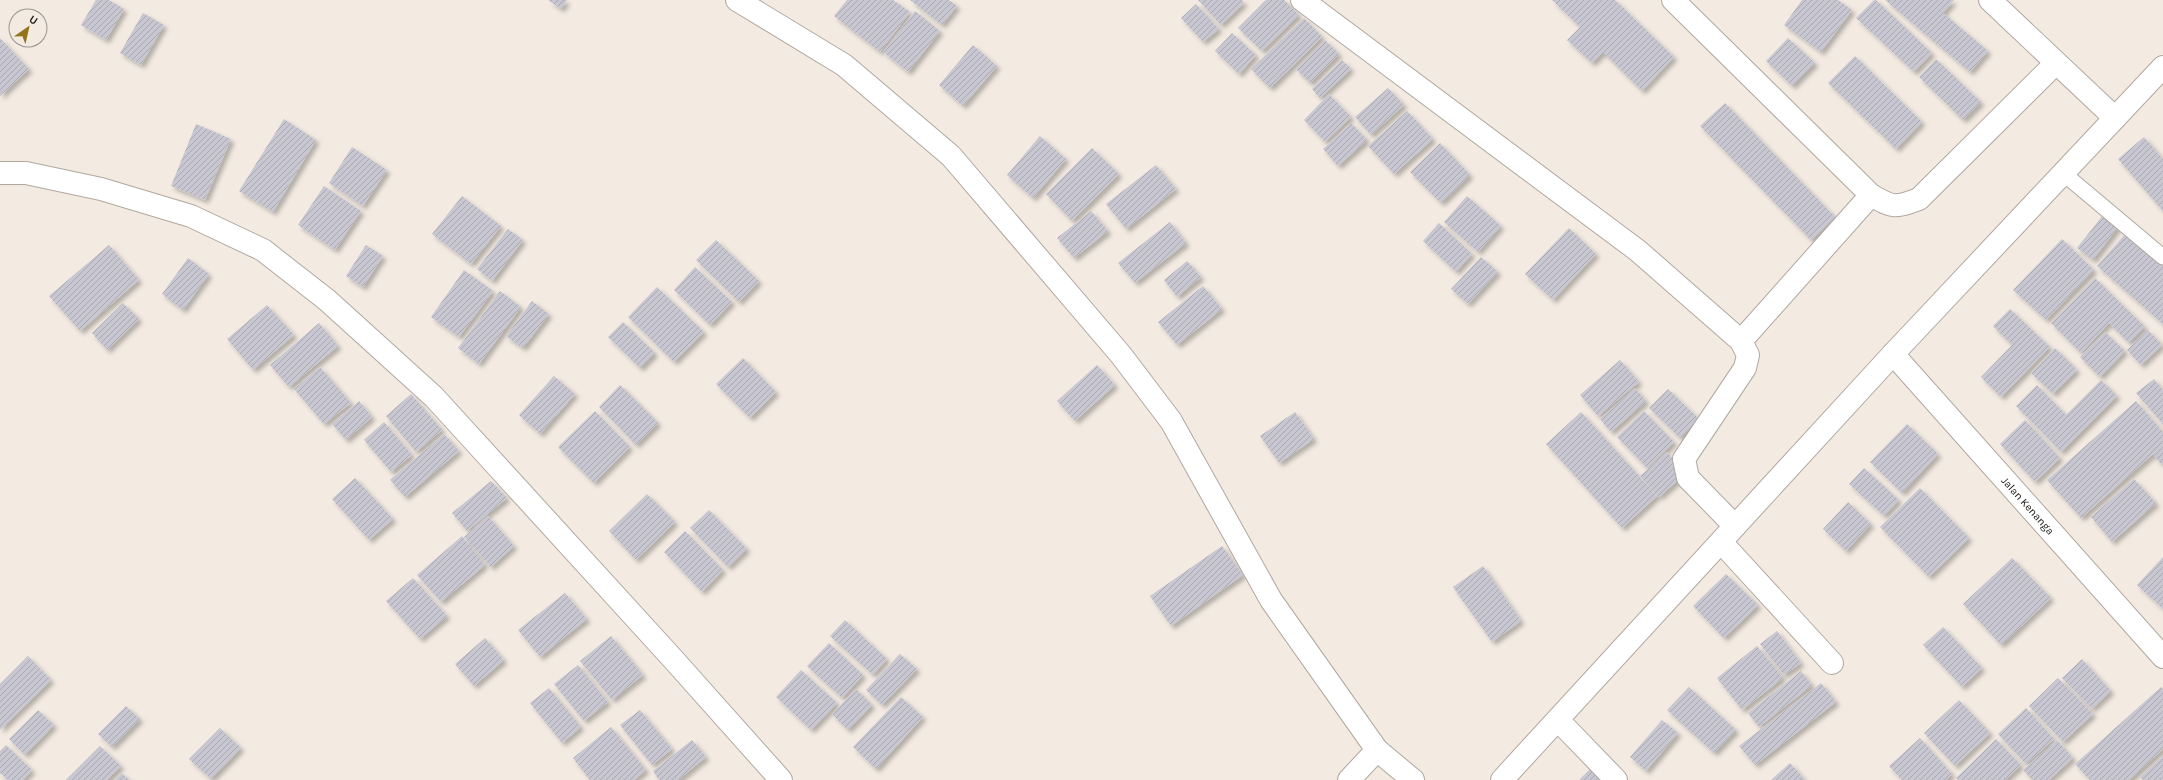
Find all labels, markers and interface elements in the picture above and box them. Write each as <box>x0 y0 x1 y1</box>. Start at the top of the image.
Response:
north arrow <box>8 8 48 48</box>
text: U <box>27 13 40 28</box>
street label: Jalan Kenanga <box>1999 474 2057 537</box>

